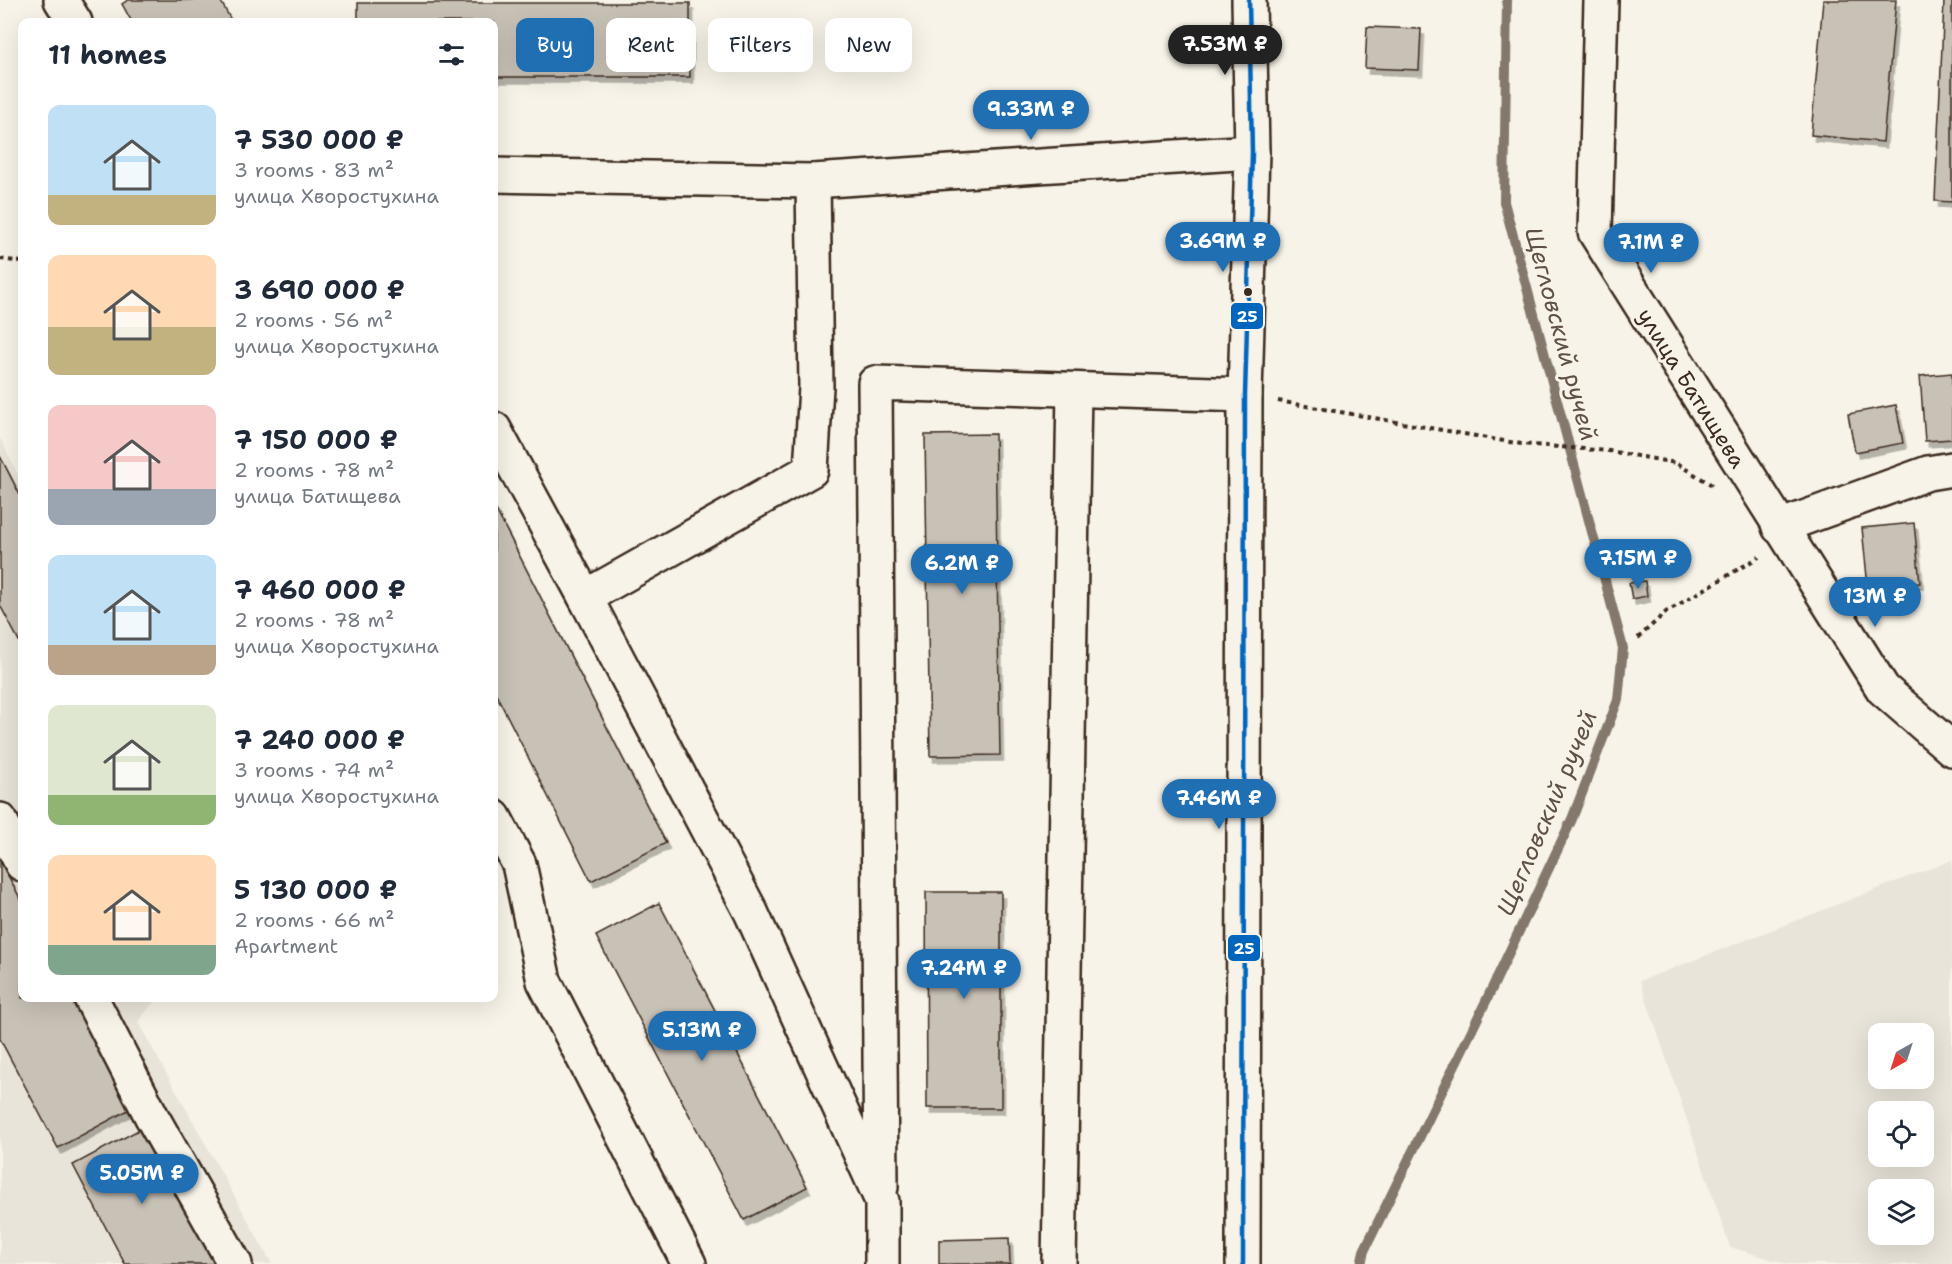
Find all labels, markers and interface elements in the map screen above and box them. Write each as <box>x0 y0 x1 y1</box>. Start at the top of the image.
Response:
chip: Buy <box>516 18 594 72</box>
chip: Rent <box>606 18 696 72</box>
chip: Filters <box>708 18 813 72</box>
chip: New <box>825 18 912 72</box>
pin: 7.53M ₽ <box>1170 25 1280 76</box>
text: 7.53M ₽ <box>1182 31 1268 57</box>
text: 11 homes <box>48 37 167 72</box>
icon: filters <box>435 38 468 71</box>
pin: 9.33M ₽ <box>976 90 1086 141</box>
text: 9.33M ₽ <box>987 96 1075 122</box>
text: 7 530 000 ₽ <box>234 122 404 157</box>
icon: home <box>96 129 168 201</box>
text: 3 rooms · 83 m² <box>234 157 394 183</box>
text: улица Хворостухина <box>234 183 439 209</box>
pin: 3.69M ₽ <box>1168 222 1278 273</box>
pin: 7.1M ₽ <box>1602 223 1700 274</box>
water label: Щегловский ручей <box>1517 224 1605 444</box>
text: 3.69M ₽ <box>1179 228 1267 254</box>
text: 7.1M ₽ <box>1618 229 1684 255</box>
text: 3 690 000 ₽ <box>234 272 405 307</box>
icon: home <box>96 279 168 351</box>
unlabelled marker <box>1242 286 1254 298</box>
line badge: 25 <box>1230 302 1264 330</box>
street label: улица Батищева <box>1631 303 1753 474</box>
text: 25 <box>1236 306 1258 327</box>
text: 2 rooms · 56 m² <box>234 307 393 333</box>
text: улица Хворостухина <box>234 333 439 359</box>
text: 7 150 000 ₽ <box>234 422 398 457</box>
icon: home <box>96 429 168 501</box>
text: 2 rooms · 78 m² <box>234 457 394 483</box>
text: улица Батищева <box>234 483 401 509</box>
pin: 7.15M ₽ <box>1583 539 1693 590</box>
pin: 6.2M ₽ <box>913 544 1011 595</box>
text: 7.15M ₽ <box>1598 545 1678 571</box>
text: 6.2M ₽ <box>925 550 999 576</box>
text: 7 460 000 ₽ <box>234 572 406 607</box>
pin: 13M ₽ <box>1833 577 1917 628</box>
icon: home <box>96 579 168 651</box>
text: 13M ₽ <box>1843 583 1907 609</box>
text: 2 rooms · 78 m² <box>234 607 394 633</box>
text: улица Хворостухина <box>234 633 439 659</box>
water label: Щегловский ручей <box>1489 706 1605 920</box>
text: 7 240 000 ₽ <box>234 722 405 757</box>
icon: home <box>96 729 168 801</box>
text: 3 rooms · 74 m² <box>234 757 394 783</box>
pin: 7.46M ₽ <box>1164 779 1274 830</box>
text: улица Хворостухина <box>234 783 439 809</box>
text: 7.46M ₽ <box>1176 785 1262 811</box>
text: 5 130 000 ₽ <box>234 872 397 907</box>
icon: home <box>96 879 168 951</box>
text: 2 rooms · 66 m² <box>234 907 395 933</box>
text: Apartment <box>234 933 338 959</box>
line badge: 25 <box>1227 934 1261 962</box>
text: 25 <box>1233 938 1255 959</box>
pin: 7.24M ₽ <box>909 949 1019 1000</box>
text: 7.24M ₽ <box>921 955 1007 981</box>
pin: 5.13M ₽ <box>647 1011 757 1062</box>
text: 5.13M ₽ <box>662 1017 742 1043</box>
north arrow <box>1868 1023 1934 1089</box>
map controls <box>1868 1023 1934 1245</box>
button: locate <box>1868 1101 1934 1167</box>
pin: 5.05M ₽ <box>87 1154 197 1205</box>
text: 5.05M ₽ <box>100 1160 184 1186</box>
button: layers <box>1868 1179 1934 1245</box>

